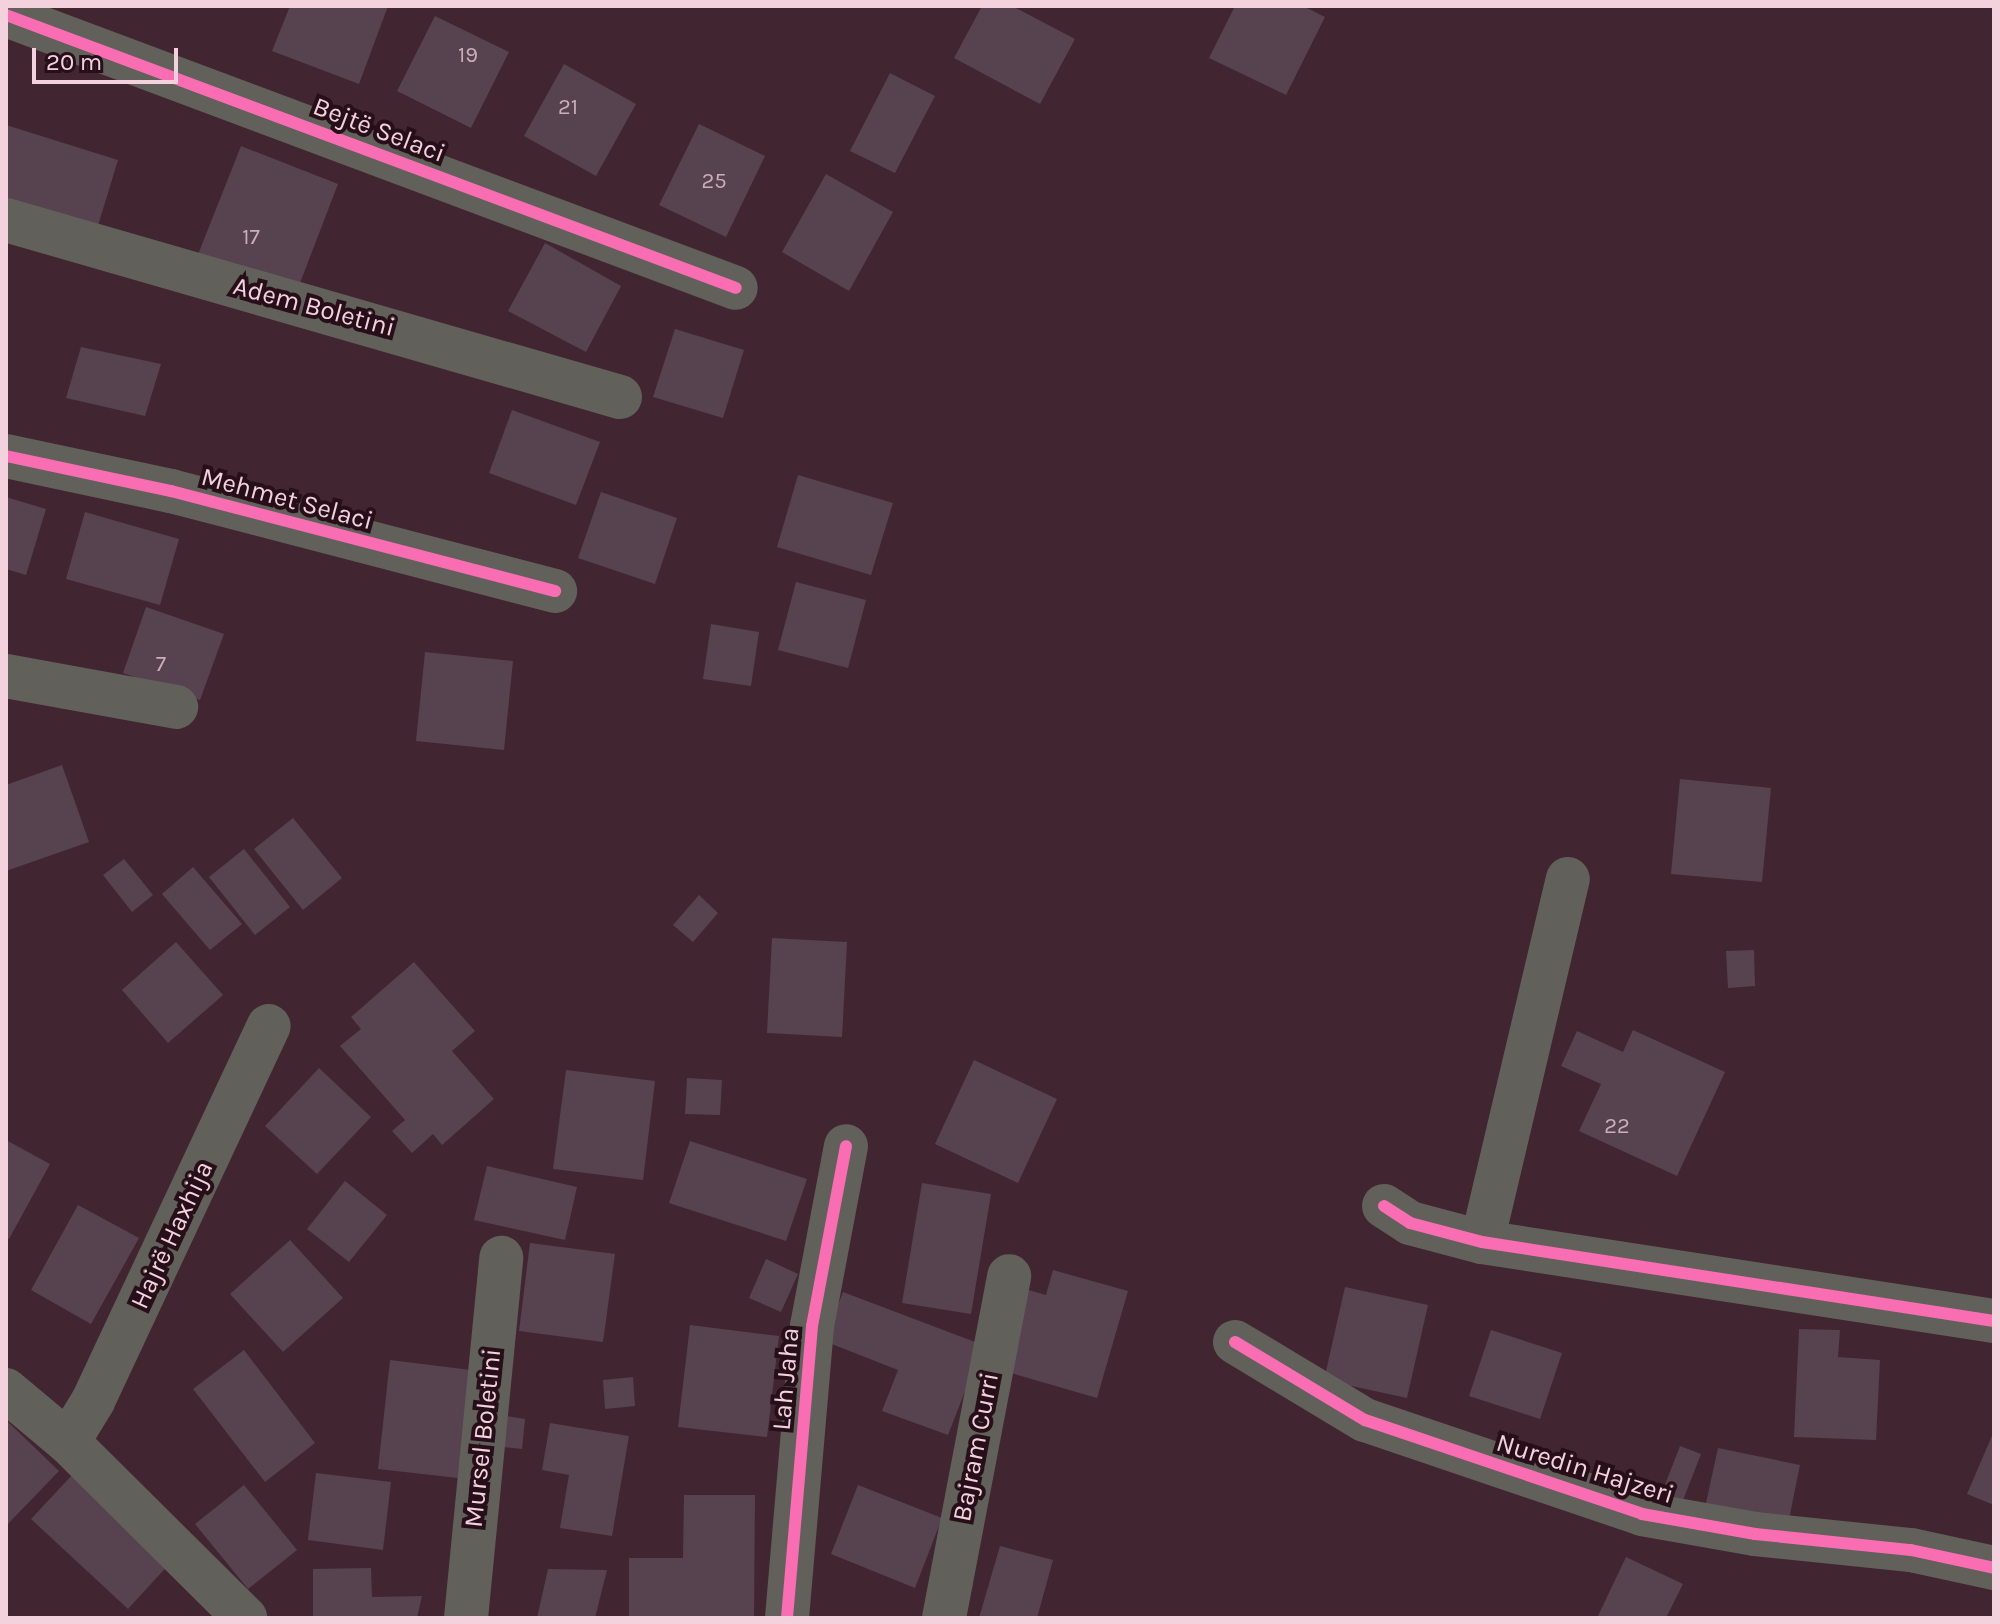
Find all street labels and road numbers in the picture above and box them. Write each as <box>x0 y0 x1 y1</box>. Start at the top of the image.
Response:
street label: Bejtë Selaci <box>309 91 449 169</box>
street label: Adem Boletini <box>230 270 398 344</box>
street label: Mehmet Selaci <box>198 461 376 537</box>
street label: Hajrë Haxhija <box>124 1156 220 1314</box>
street label: Lah Jaha <box>766 1326 806 1432</box>
street label: Mursel Boletini <box>458 1347 508 1529</box>
street label: Bajram Curri <box>946 1370 1006 1524</box>
street label: Nuredin Hajzeri <box>1492 1427 1678 1511</box>

